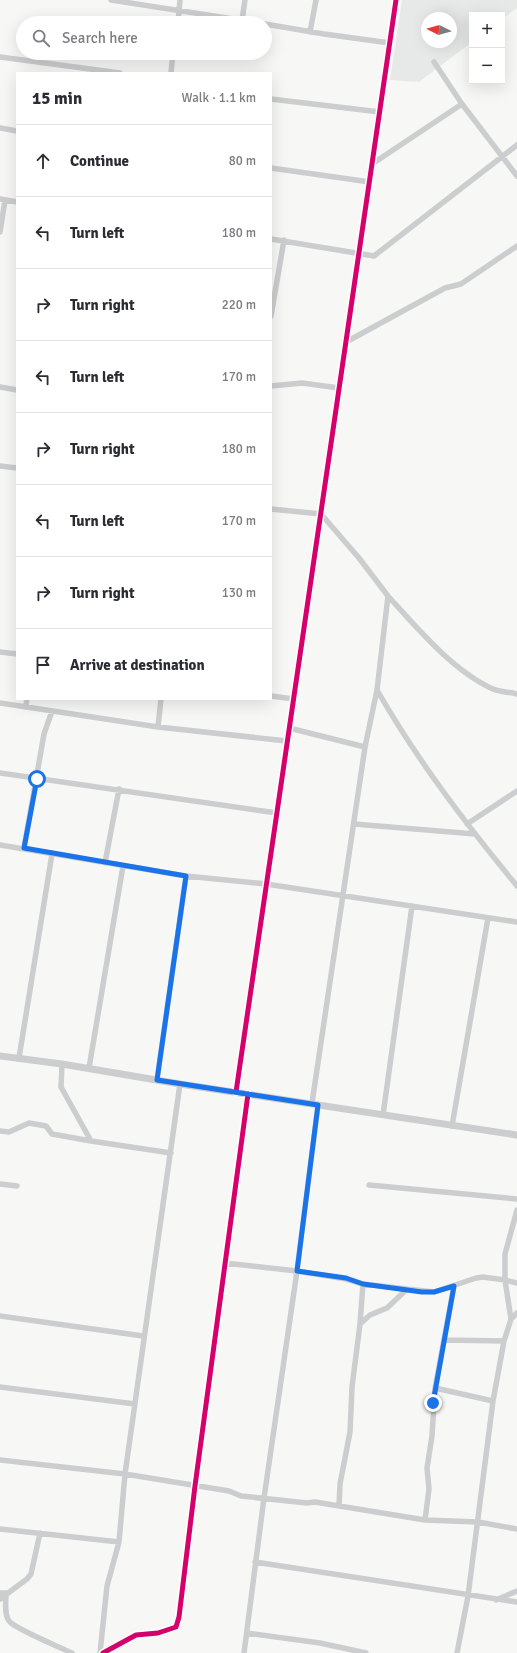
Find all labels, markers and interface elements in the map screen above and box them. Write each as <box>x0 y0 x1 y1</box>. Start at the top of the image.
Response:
north arrow <box>421 12 457 48</box>
map controls <box>469 12 505 84</box>
button: + <box>469 12 505 48</box>
search box <box>16 16 272 60</box>
icon: search <box>30 27 52 49</box>
text: Search here <box>62 29 138 47</box>
button: − <box>469 48 505 84</box>
text: 15 min <box>32 88 82 109</box>
text: Walk · 1.1 km <box>182 90 256 106</box>
icon: ahead <box>32 150 54 172</box>
text: Continue <box>70 152 129 170</box>
text: 80 m <box>229 153 256 169</box>
icon: left <box>32 222 54 244</box>
text: Turn left <box>70 224 124 242</box>
text: 180 m <box>222 225 256 241</box>
icon: right <box>32 294 54 316</box>
text: Turn right <box>70 296 135 314</box>
text: 220 m <box>222 297 256 313</box>
icon: left <box>32 366 54 388</box>
text: Turn left <box>70 368 124 386</box>
text: 170 m <box>222 369 256 385</box>
icon: right <box>32 438 54 460</box>
text: Turn right <box>70 440 135 458</box>
text: 180 m <box>222 441 256 457</box>
icon: left <box>32 510 54 532</box>
text: Turn left <box>70 512 124 530</box>
text: 170 m <box>222 513 256 529</box>
icon: right <box>32 582 54 604</box>
text: Turn right <box>70 584 135 602</box>
text: 130 m <box>222 585 256 601</box>
icon: arrive <box>32 654 54 676</box>
text: Arrive at destination <box>70 656 205 674</box>
route start <box>28 770 46 788</box>
route end <box>424 1394 442 1412</box>

